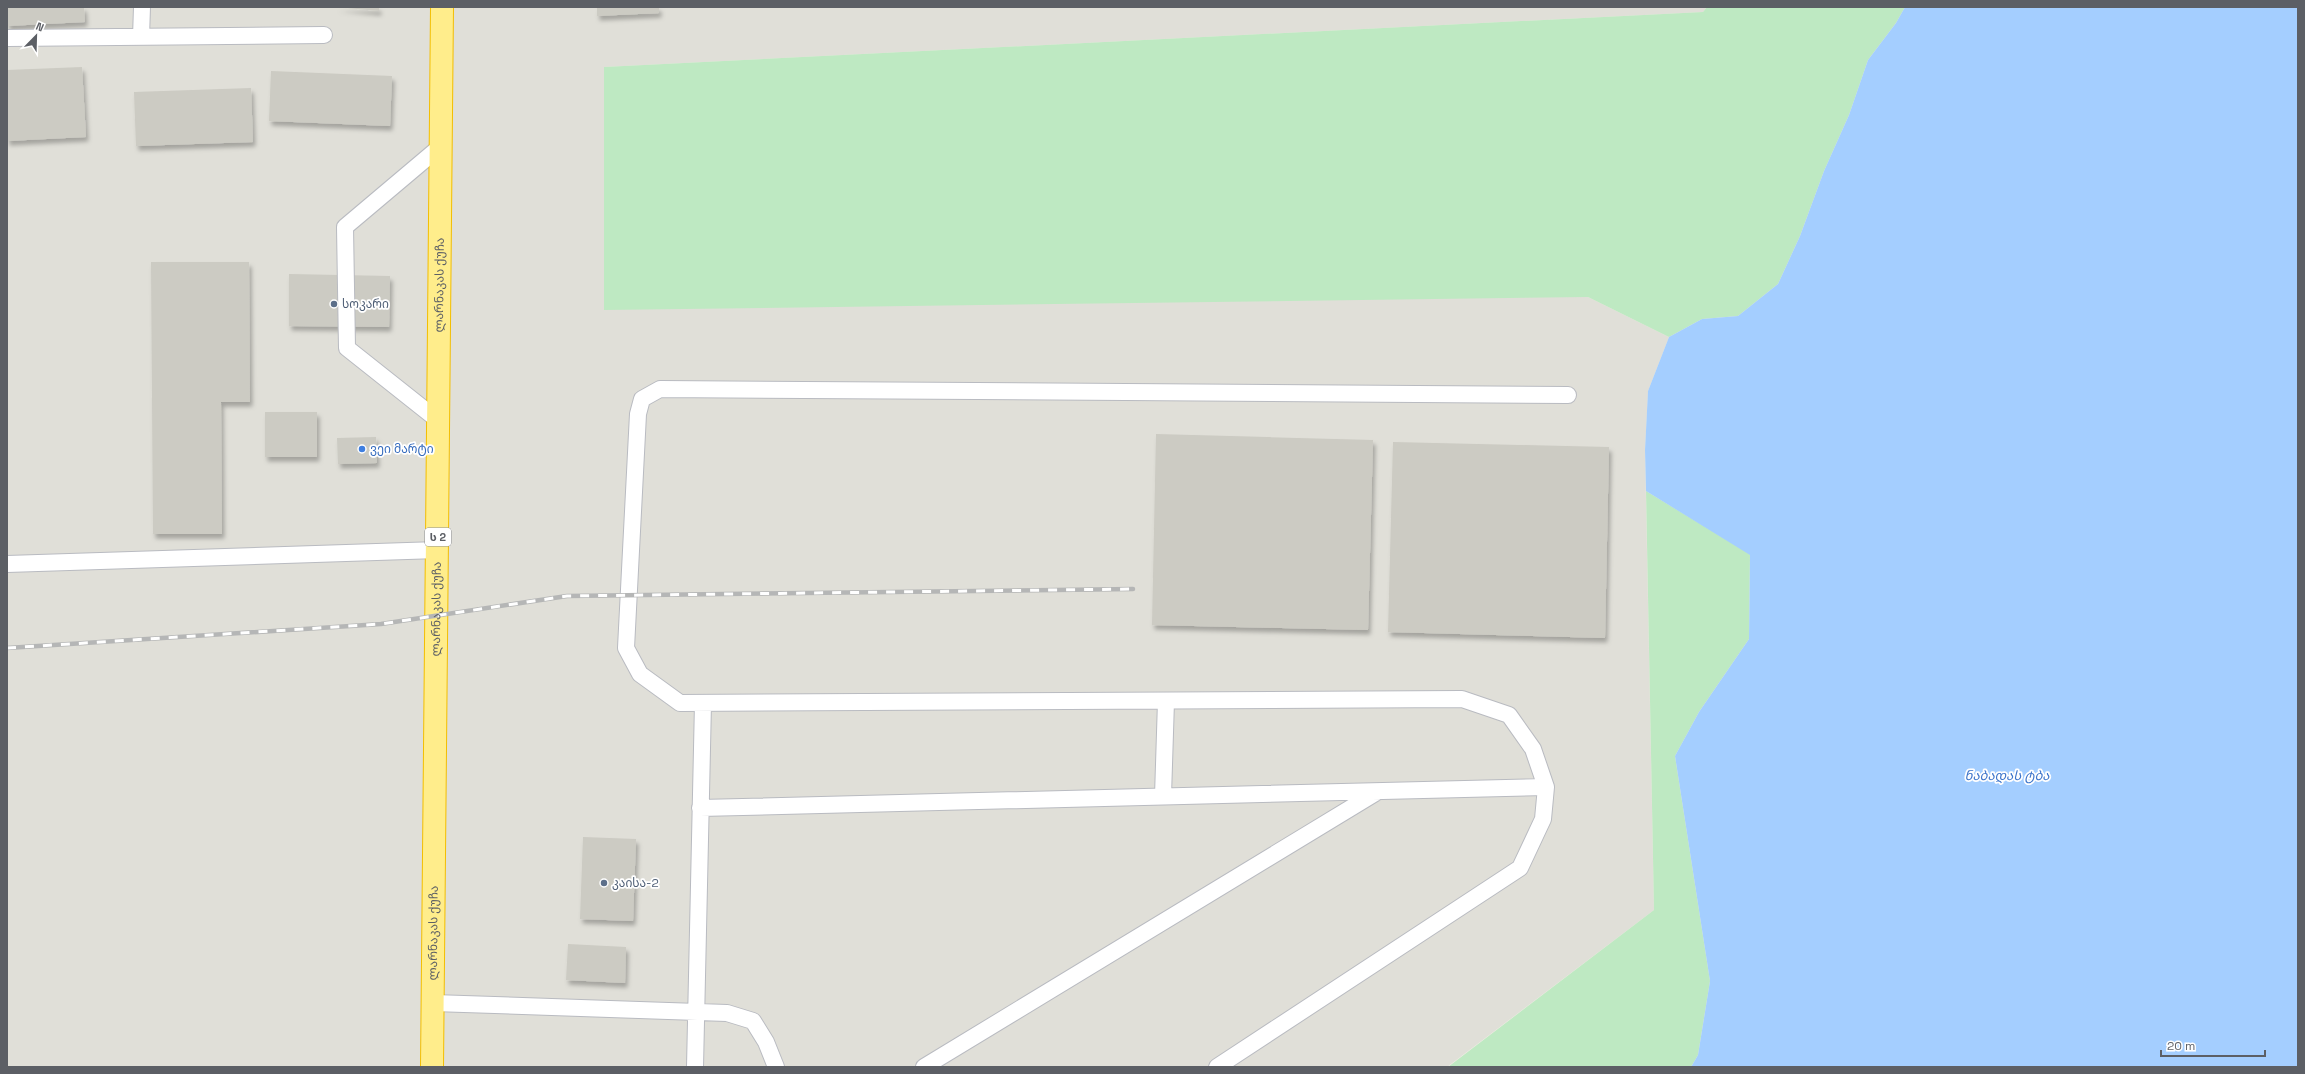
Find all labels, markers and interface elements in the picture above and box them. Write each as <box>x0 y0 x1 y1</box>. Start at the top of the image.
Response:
north arrow <box>16 16 56 56</box>
text: N <box>34 19 46 35</box>
street label: ლარნაკას ქუჩა <box>431 237 448 333</box>
place label: სოკარი <box>342 296 389 312</box>
marker: სოკარი <box>329 299 339 309</box>
place label: ვეი მარტი <box>370 441 434 457</box>
marker: ვეი მარტი <box>357 444 367 454</box>
road number: ს 2 <box>425 528 451 546</box>
street label: ლარნაკას ქუჩა <box>428 561 445 657</box>
water label: ნაბადას ტბა <box>1965 767 2050 784</box>
place label: კაისა-2 <box>612 875 659 891</box>
marker: კაისა-2 <box>599 878 609 888</box>
street label: ლარნაკას ქუჩა <box>425 885 442 981</box>
scale bar <box>2161 1032 2265 1058</box>
text: 20 m <box>2167 1038 2195 1054</box>

